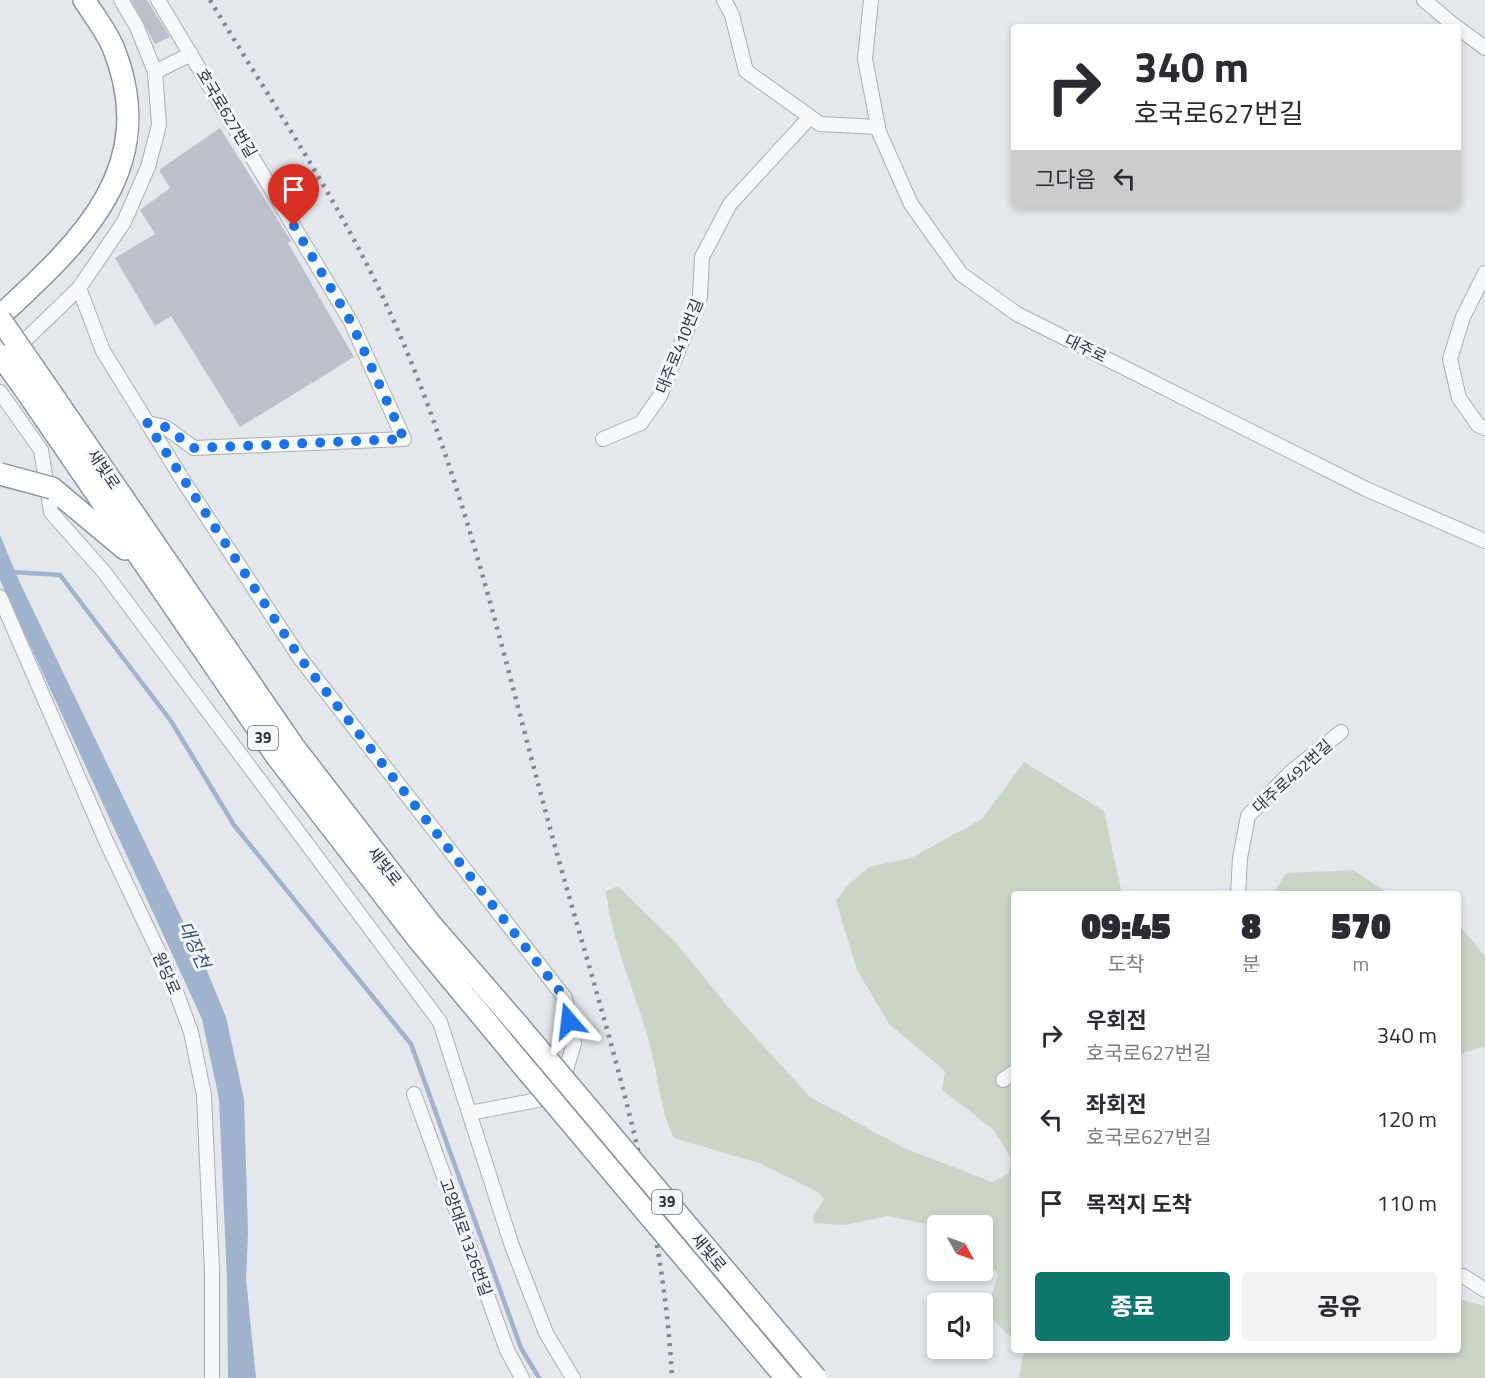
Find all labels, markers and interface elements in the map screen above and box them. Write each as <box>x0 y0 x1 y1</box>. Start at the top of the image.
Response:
text: 340 m <box>1134 34 1249 98</box>
icon: right <box>1035 48 1113 126</box>
street label: 호국로627번길 <box>191 64 263 162</box>
text: 호국로627번길 <box>1134 92 1304 133</box>
text: 그다음 <box>1035 162 1096 196</box>
icon: left <box>1108 162 1141 195</box>
pin <box>268 164 319 226</box>
icon: arrive <box>277 173 310 206</box>
street label: 대주로410번길 <box>649 295 709 397</box>
street label: 대주로 <box>1061 328 1111 369</box>
street label: 새빛로 <box>82 444 126 494</box>
road number: 39 <box>248 726 278 750</box>
street label: 대주로492번길 <box>1247 733 1337 819</box>
street label: 새빛로 <box>362 841 408 891</box>
text: 09:45 <box>1081 898 1171 953</box>
text: 8 <box>1241 898 1261 953</box>
text: 570 <box>1331 898 1391 953</box>
water label: 대장천 <box>172 917 218 975</box>
street label: 원당로 <box>147 948 187 998</box>
text: 도착 <box>1108 948 1144 979</box>
text: 분 <box>1242 948 1260 979</box>
text: m <box>1353 948 1369 979</box>
position arrow <box>537 989 601 1053</box>
text: 우회전 <box>1086 1003 1147 1037</box>
text: 340 m <box>1377 1018 1437 1052</box>
icon: right <box>1035 1019 1068 1052</box>
text: 호국로627번길 <box>1086 1037 1212 1068</box>
text: 좌회전 <box>1086 1087 1147 1121</box>
text: 120 m <box>1377 1102 1437 1136</box>
icon: left <box>1035 1103 1068 1136</box>
text: 호국로627번길 <box>1086 1121 1212 1152</box>
street label: 고양대로1326번길 <box>433 1175 499 1299</box>
text: 110 m <box>1377 1186 1437 1220</box>
icon: arrive <box>1035 1187 1068 1220</box>
text: 목적지 도착 <box>1086 1187 1192 1221</box>
road number: 39 <box>652 1190 682 1214</box>
north arrow <box>927 1215 993 1281</box>
map controls <box>927 1215 993 1359</box>
street label: 새빛로 <box>686 1227 733 1277</box>
button: 종료 <box>1035 1272 1230 1341</box>
button: 공유 <box>1242 1272 1437 1341</box>
button: sound <box>927 1293 993 1359</box>

